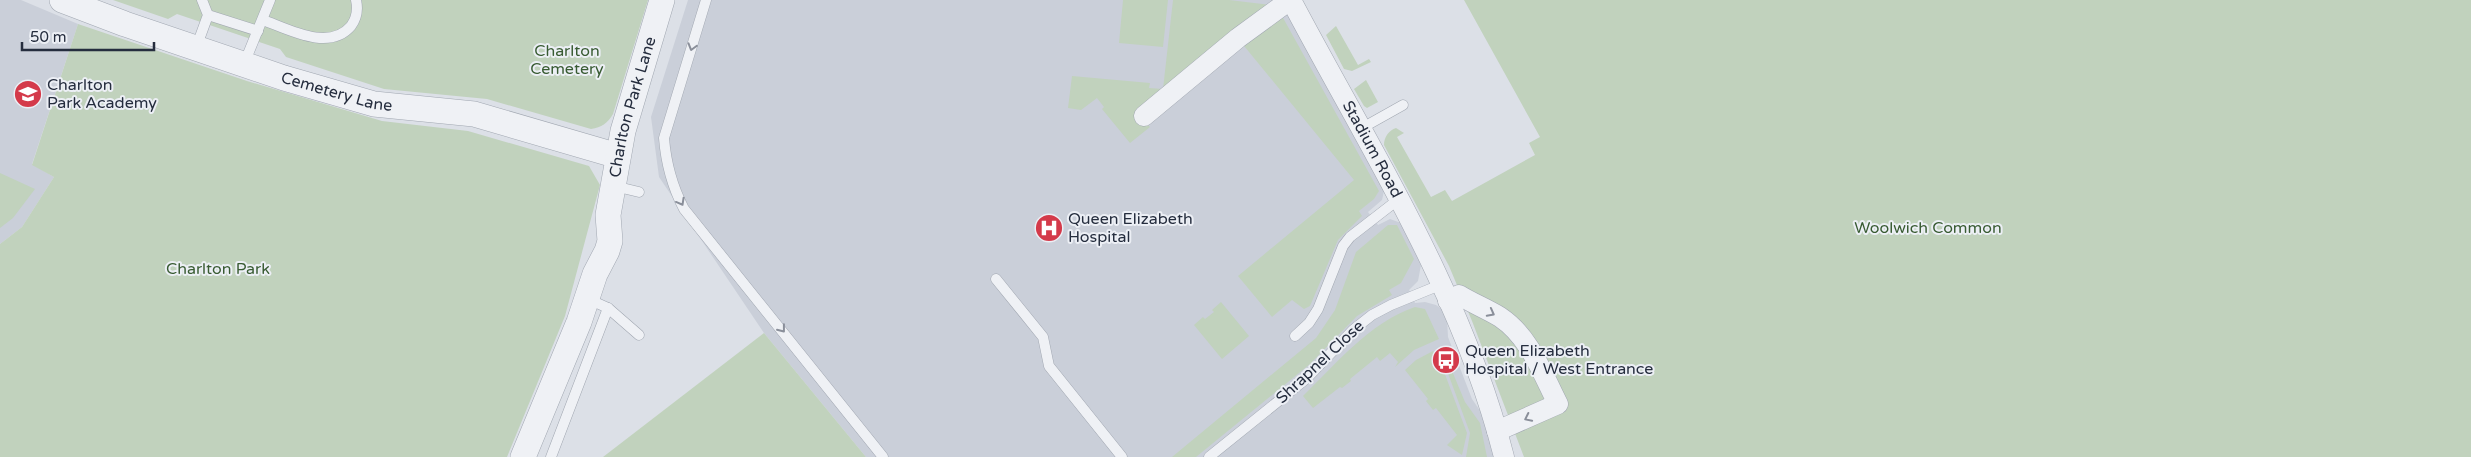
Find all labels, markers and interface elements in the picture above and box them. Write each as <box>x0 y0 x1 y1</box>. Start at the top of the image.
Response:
scale bar <box>22 20 155 52</box>
text: 50 m <box>30 28 67 46</box>
street label: Charlton Park Lane <box>605 34 661 179</box>
park label: Charlton Cemetery <box>530 41 604 79</box>
one-way arrow <box>687 42 698 51</box>
street label: Cemetery Lane <box>279 68 393 116</box>
place label: Charlton Park Academy <box>47 75 157 113</box>
school or university icon: Charlton Park Academy <box>13 79 43 109</box>
street label: Stadium Road <box>1338 97 1407 201</box>
one-way arrow <box>675 197 685 206</box>
place label: Queen Elizabeth Hospital <box>1068 209 1193 247</box>
hospital icon: Queen Elizabeth Hospital <box>1034 213 1064 243</box>
park label: Woolwich Common <box>1854 218 2002 238</box>
park label: Charlton Park <box>166 259 270 279</box>
one-way arrow <box>1486 306 1495 316</box>
street label: Shrapnel Close <box>1272 316 1368 408</box>
one-way arrow <box>777 323 785 332</box>
place label: Queen Elizabeth Hospital / West Entrance <box>1465 341 1653 379</box>
bus stop icon: Queen Elizabeth Hospital / West Entrance <box>1431 345 1461 375</box>
one-way arrow <box>1524 412 1533 422</box>

